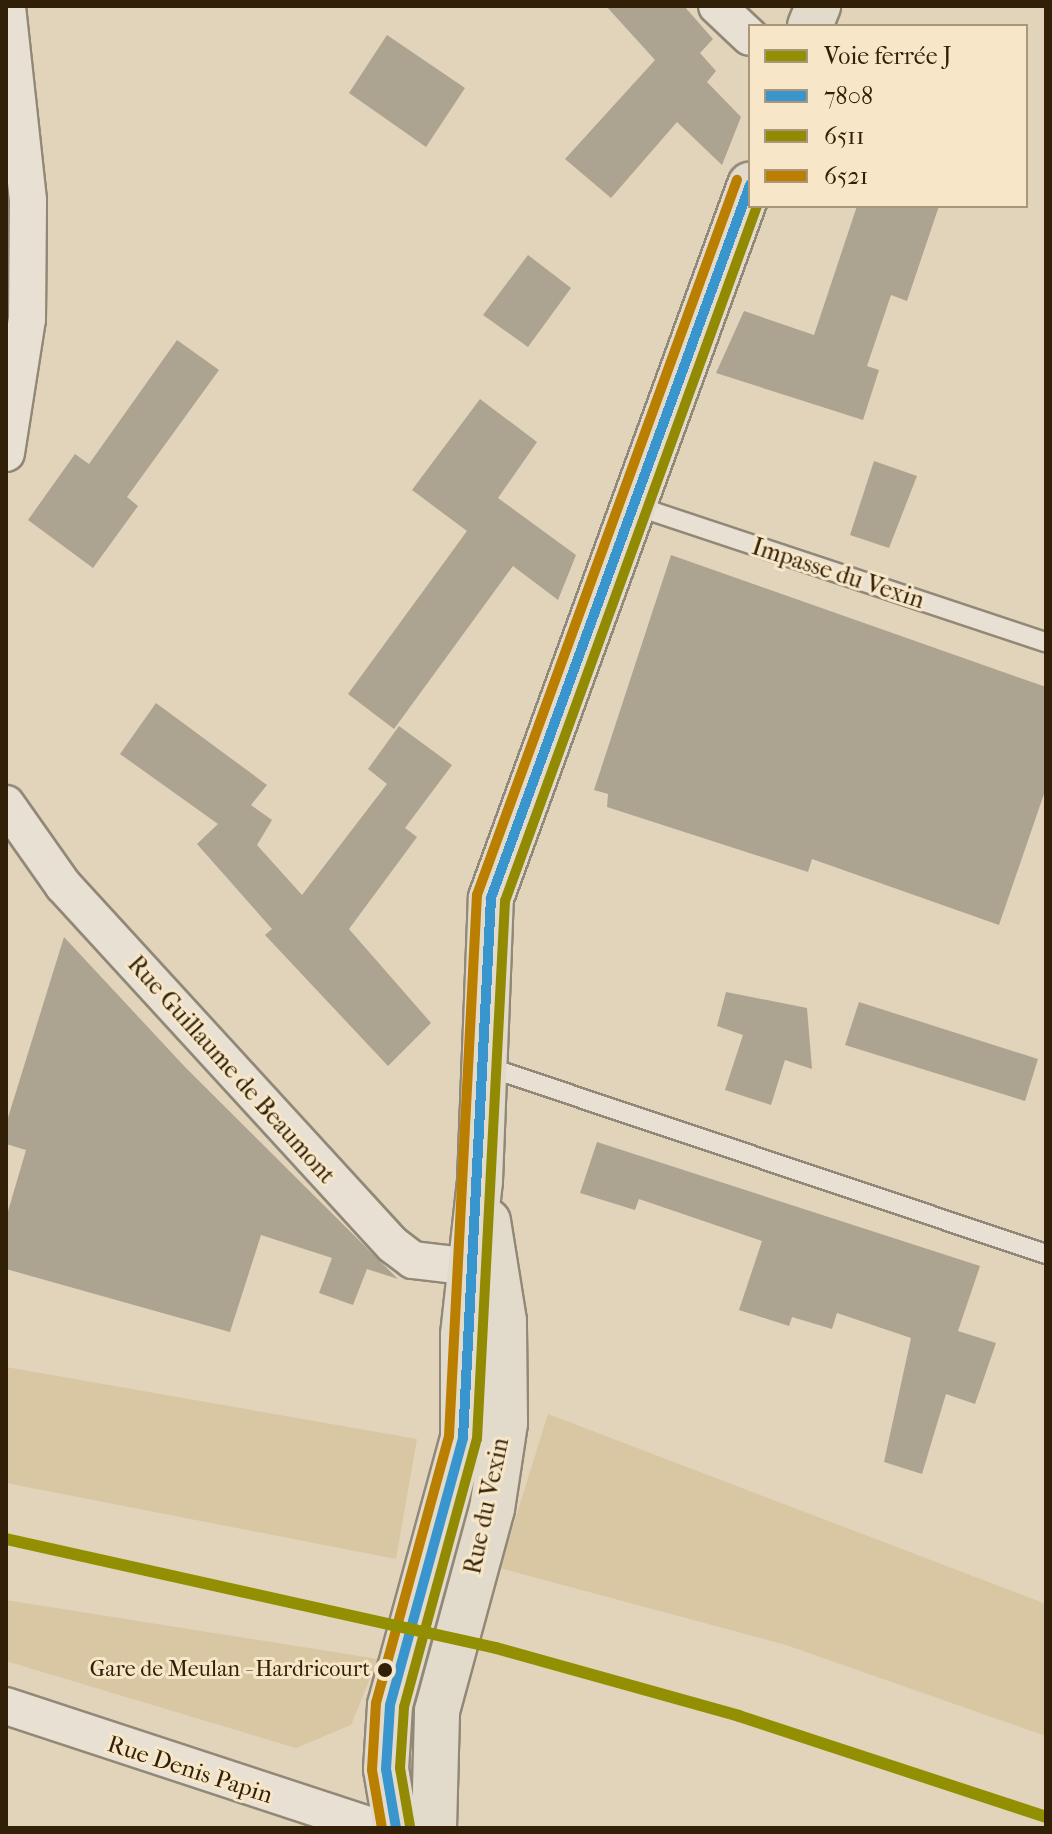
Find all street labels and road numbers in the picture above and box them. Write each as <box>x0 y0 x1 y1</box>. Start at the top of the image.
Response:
street label: Impasse du Vexin <box>748 533 928 615</box>
street label: Rue Guillaume de Beaumont <box>121 950 341 1190</box>
street label: Rue du Vexin <box>458 1435 516 1577</box>
street label: Rue Denis Papin <box>104 1730 276 1810</box>

